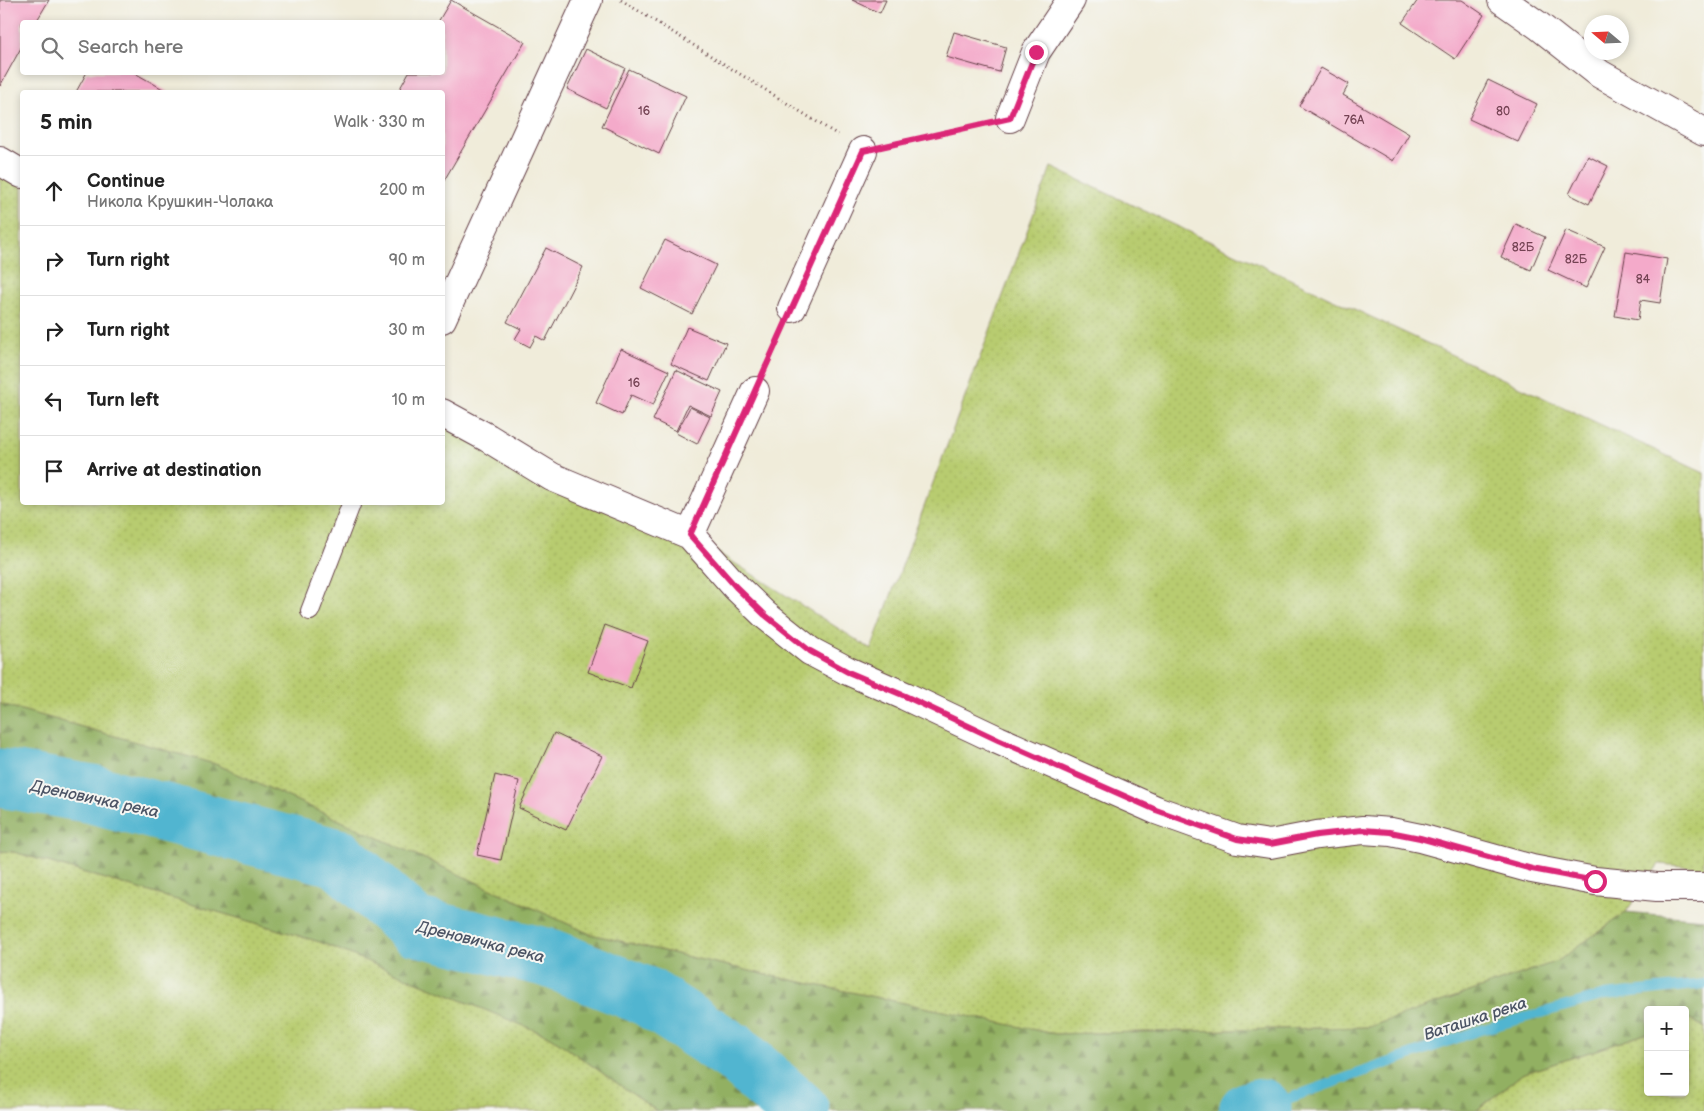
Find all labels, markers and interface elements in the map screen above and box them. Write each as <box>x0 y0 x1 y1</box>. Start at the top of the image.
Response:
north arrow <box>1584 15 1629 60</box>
search box <box>20 20 445 75</box>
icon: search <box>38 34 66 62</box>
text: Search here <box>78 36 183 59</box>
route end <box>1025 41 1048 64</box>
house number: 16 <box>638 104 650 119</box>
house number: 80 <box>1496 104 1510 119</box>
text: 5 min <box>40 110 93 135</box>
text: Walk · 330 m <box>334 113 425 132</box>
house number: 76А <box>1344 113 1365 128</box>
text: Continue <box>87 170 165 193</box>
icon: ahead <box>40 177 68 205</box>
text: 200 m <box>379 181 425 200</box>
text: Никола Крушкин-Чолака <box>87 193 274 212</box>
house number: 82Б <box>1512 240 1535 255</box>
icon: right <box>40 247 68 275</box>
text: Turn right <box>87 249 170 272</box>
text: 90 m <box>389 251 425 270</box>
house number: 82Б <box>1565 252 1588 267</box>
house number: 84 <box>1636 272 1651 287</box>
icon: right <box>40 317 68 345</box>
text: Turn right <box>87 319 170 342</box>
text: 30 m <box>388 321 425 340</box>
house number: 16 <box>628 376 640 391</box>
icon: left <box>40 387 68 415</box>
text: Turn left <box>87 389 159 412</box>
text: 10 m <box>392 391 425 410</box>
icon: arrive <box>40 457 68 485</box>
text: Arrive at destination <box>87 459 262 482</box>
water label: Дреновичка река <box>28 776 160 822</box>
route start <box>1584 870 1607 893</box>
water label: Дреновичка река <box>414 917 546 967</box>
water label: Ваташка река <box>1422 994 1529 1045</box>
map controls <box>1644 1006 1689 1096</box>
button: + <box>1644 1006 1689 1051</box>
button: − <box>1644 1051 1689 1096</box>

